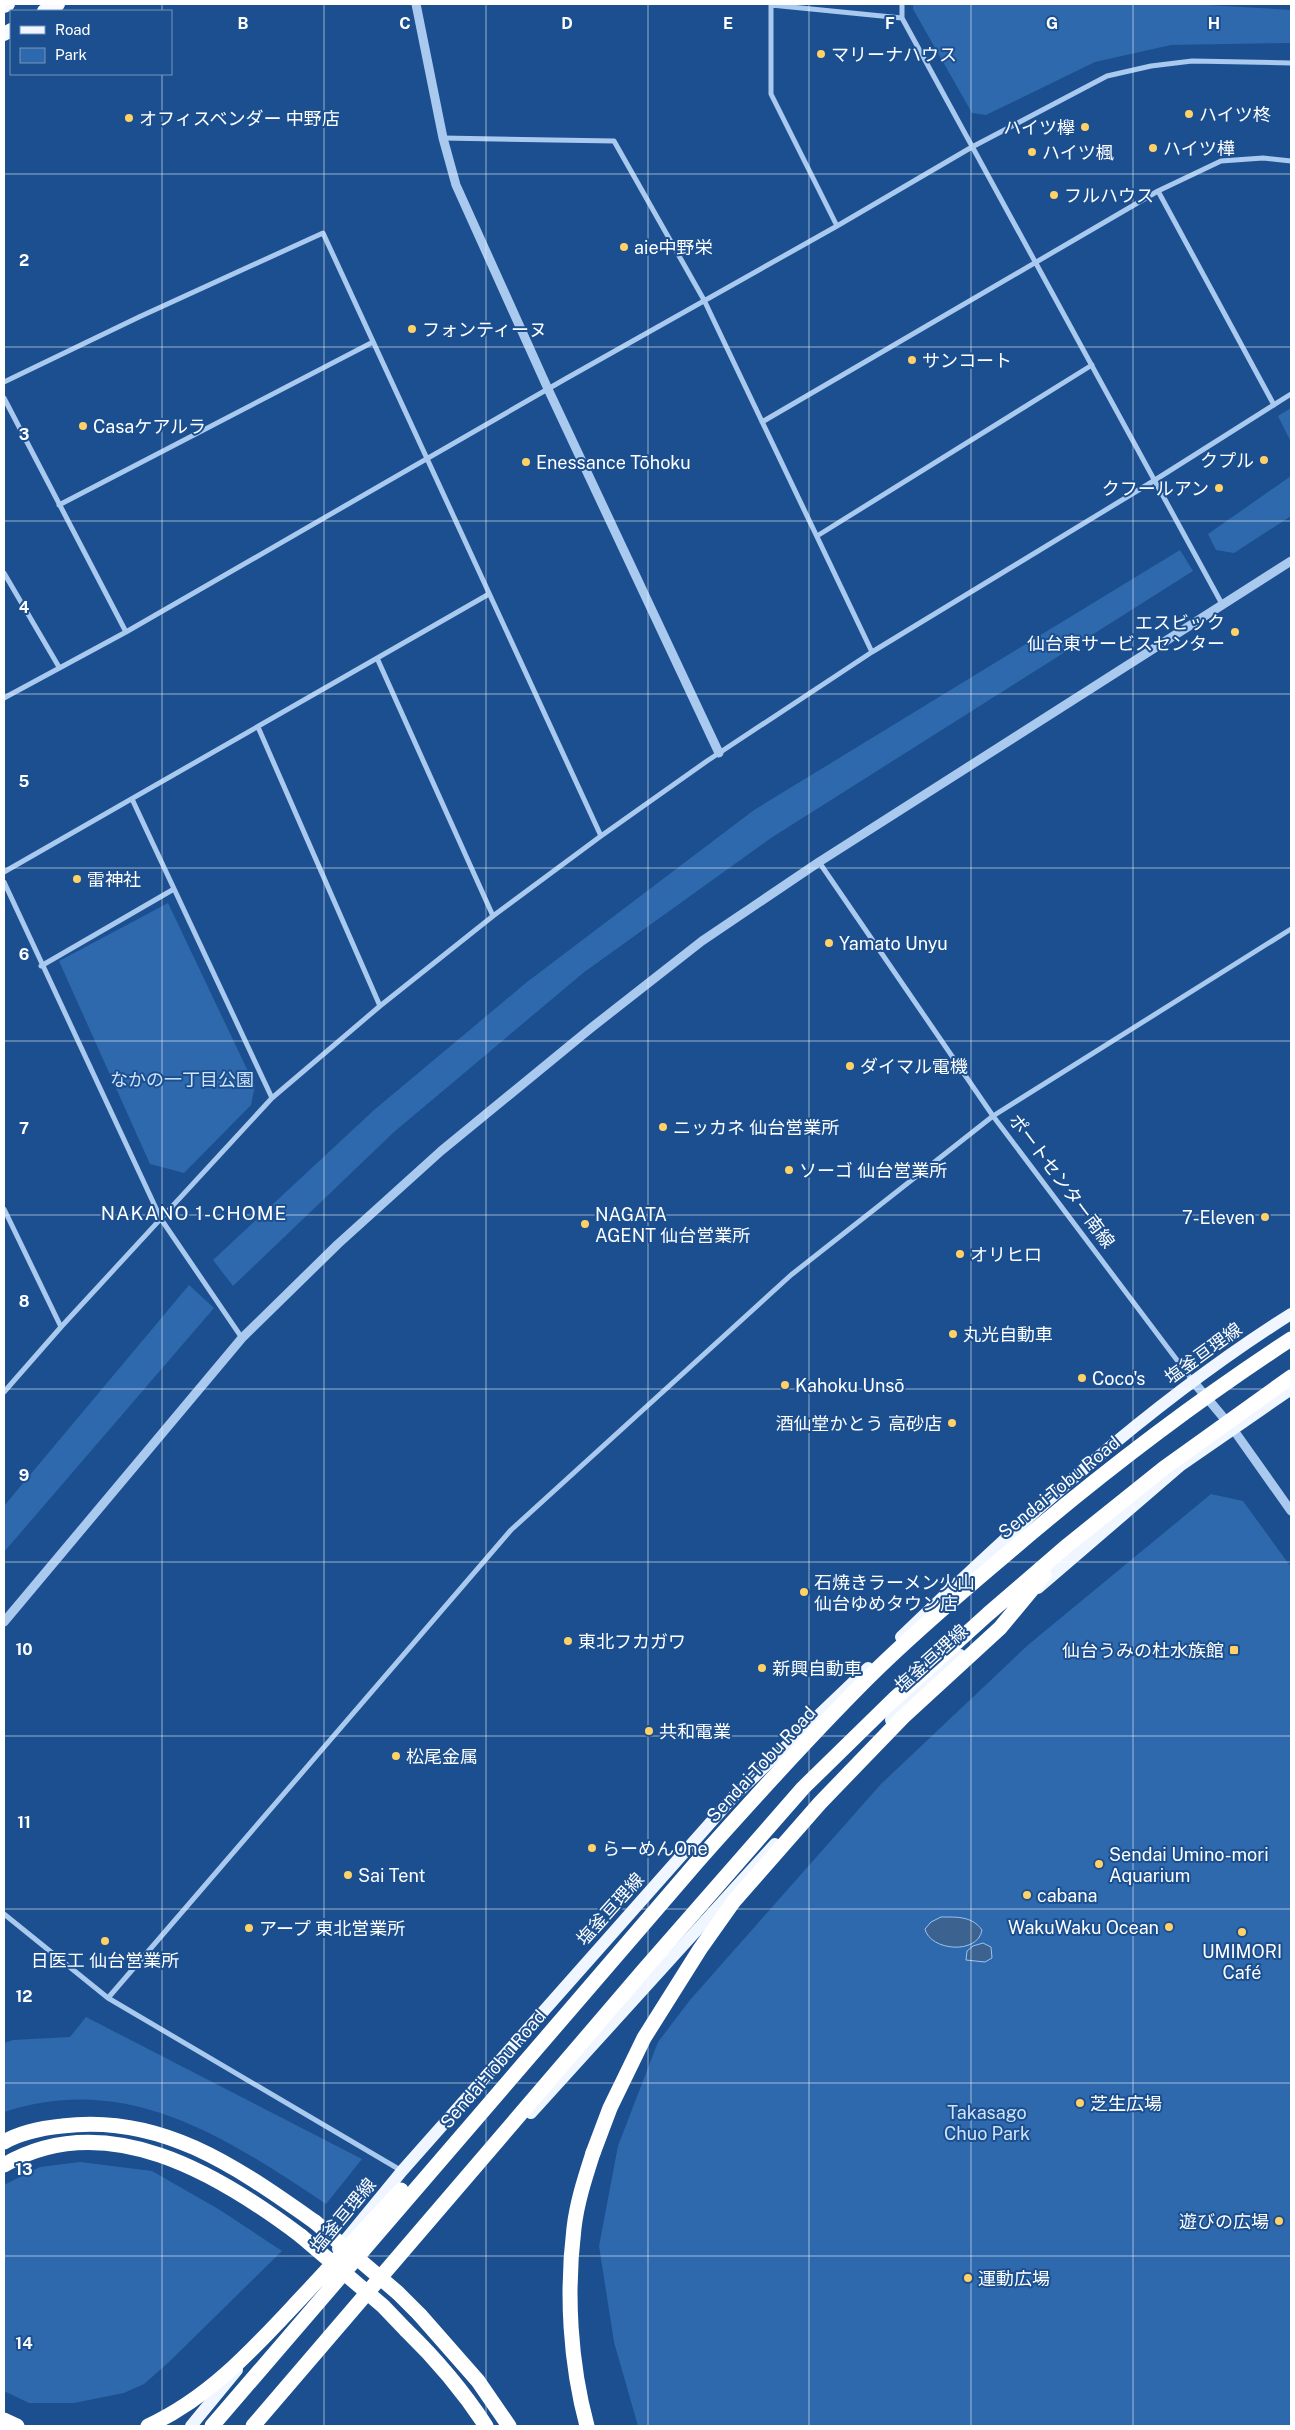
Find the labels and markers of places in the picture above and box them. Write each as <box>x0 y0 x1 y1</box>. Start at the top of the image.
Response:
place label: マリーナハウス <box>831 44 957 65</box>
marker: マリーナハウス <box>815 48 827 60</box>
place label: ハイツ柊 <box>1199 104 1271 125</box>
place label: オフィスベンダー 中野店 <box>139 108 340 129</box>
marker: ハイツ柊 <box>1183 108 1195 120</box>
marker: オフィスベンダー 中野店 <box>123 112 135 124</box>
place label: ハイツ欅 <box>1003 117 1075 138</box>
marker: ハイツ欅 <box>1079 121 1091 133</box>
place label: ハイツ樺 <box>1163 138 1235 159</box>
place label: ハイツ楓 <box>1042 142 1114 163</box>
marker: ハイツ樺 <box>1147 142 1159 154</box>
marker: ハイツ楓 <box>1026 146 1038 158</box>
place label: フルハウス <box>1064 185 1154 206</box>
marker: フルハウス <box>1048 189 1060 201</box>
place label: aie中野栄 <box>634 237 713 258</box>
marker: aie中野栄 <box>618 241 630 253</box>
place label: フォンティーヌ <box>422 319 547 340</box>
marker: フォンティーヌ <box>406 323 418 335</box>
place label: サンコート <box>922 350 1012 371</box>
marker: サンコート <box>906 354 918 366</box>
place label: Casaケアルラ <box>93 416 206 437</box>
marker: Casaケアルラ <box>77 420 89 432</box>
place label: クプル <box>1200 450 1254 471</box>
place label: Enessance Tōhoku <box>536 452 691 473</box>
marker: クプル <box>1258 454 1270 466</box>
marker: Enessance Tōhoku <box>520 456 532 468</box>
place label: クフールアン <box>1102 478 1209 499</box>
marker: クフールアン <box>1213 482 1225 494</box>
place label: エスビック 仙台東サービスセンター <box>1027 612 1225 654</box>
marker: エスビック 仙台東サービスセンター <box>1229 626 1241 638</box>
place label: 雷神社 <box>87 869 141 890</box>
marker: 雷神社 <box>71 873 83 885</box>
place label: Yamato Unyu <box>839 933 948 954</box>
marker: Yamato Unyu <box>823 937 835 949</box>
place label: ダイマル電機 <box>860 1056 968 1077</box>
marker: ダイマル電機 <box>844 1060 856 1072</box>
place label: ニッカネ 仙台営業所 <box>673 1117 839 1138</box>
marker: ニッカネ 仙台営業所 <box>657 1121 669 1133</box>
place label: ソーゴ 仙台営業所 <box>799 1160 947 1181</box>
marker: ソーゴ 仙台営業所 <box>783 1164 795 1176</box>
place label: NAGATA AGENT 仙台営業所 <box>595 1204 750 1246</box>
place label: 7-Eleven <box>1182 1207 1255 1228</box>
marker: 7-Eleven <box>1259 1211 1271 1223</box>
marker: NAGATA AGENT 仙台営業所 <box>579 1218 591 1230</box>
place label: オリヒロ <box>970 1244 1042 1265</box>
marker: オリヒロ <box>954 1248 966 1260</box>
place label: 丸光自動車 <box>963 1324 1053 1345</box>
marker: 丸光自動車 <box>947 1328 959 1340</box>
place label: Coco's <box>1092 1368 1145 1389</box>
marker: Coco's <box>1076 1372 1088 1384</box>
place label: Kahoku Unsō <box>795 1375 905 1396</box>
marker: Kahoku Unsō <box>779 1379 791 1391</box>
place label: 酒仙堂かとう 高砂店 <box>776 1413 942 1434</box>
marker: 酒仙堂かとう 高砂店 <box>946 1417 958 1429</box>
place label: 石焼きラーメン火山 仙台ゆめタウン店 <box>814 1572 975 1614</box>
marker: 石焼きラーメン火山 仙台ゆめタウン店 <box>798 1586 810 1598</box>
place label: 東北フカガワ <box>578 1631 686 1652</box>
marker: 東北フカガワ <box>562 1635 574 1647</box>
place label: 仙台うみの杜水族館 <box>1062 1640 1224 1661</box>
marker: 仙台うみの杜水族館 <box>1228 1644 1240 1656</box>
place label: 新興自動車 <box>772 1658 862 1679</box>
marker: 新興自動車 <box>756 1662 768 1674</box>
place label: 共和電業 <box>659 1721 731 1742</box>
marker: 共和電業 <box>643 1725 655 1737</box>
place label: 松尾金属 <box>406 1746 478 1767</box>
marker: 松尾金属 <box>390 1750 402 1762</box>
place label: らーめんOne <box>602 1838 708 1859</box>
marker: らーめんOne <box>586 1842 598 1854</box>
place label: Sendai Umino-mori Aquarium <box>1109 1844 1269 1886</box>
marker: Sendai Umino-mori Aquarium <box>1093 1858 1105 1870</box>
place label: Sai Tent <box>358 1865 425 1886</box>
marker: Sai Tent <box>342 1869 354 1881</box>
place label: cabana <box>1037 1885 1098 1906</box>
marker: cabana <box>1021 1889 1033 1901</box>
place label: WakuWaku Ocean <box>1008 1917 1159 1938</box>
place label: アープ 東北営業所 <box>259 1918 405 1939</box>
marker: WakuWaku Ocean <box>1163 1921 1175 1933</box>
marker: アープ 東北営業所 <box>243 1922 255 1934</box>
marker: UMIMORI Café <box>1236 1926 1248 1938</box>
marker: 日医工 仙台営業所 <box>99 1935 111 1947</box>
place label: UMIMORI Café <box>1202 1941 1282 1983</box>
place label: 日医工 仙台営業所 <box>31 1950 179 1971</box>
place label: 芝生広場 <box>1090 2093 1162 2114</box>
marker: 芝生広場 <box>1074 2097 1086 2109</box>
place label: 遊びの広場 <box>1179 2211 1269 2232</box>
marker: 遊びの広場 <box>1273 2215 1285 2227</box>
place label: 運動広場 <box>978 2268 1050 2289</box>
marker: 運動広場 <box>962 2272 974 2284</box>

